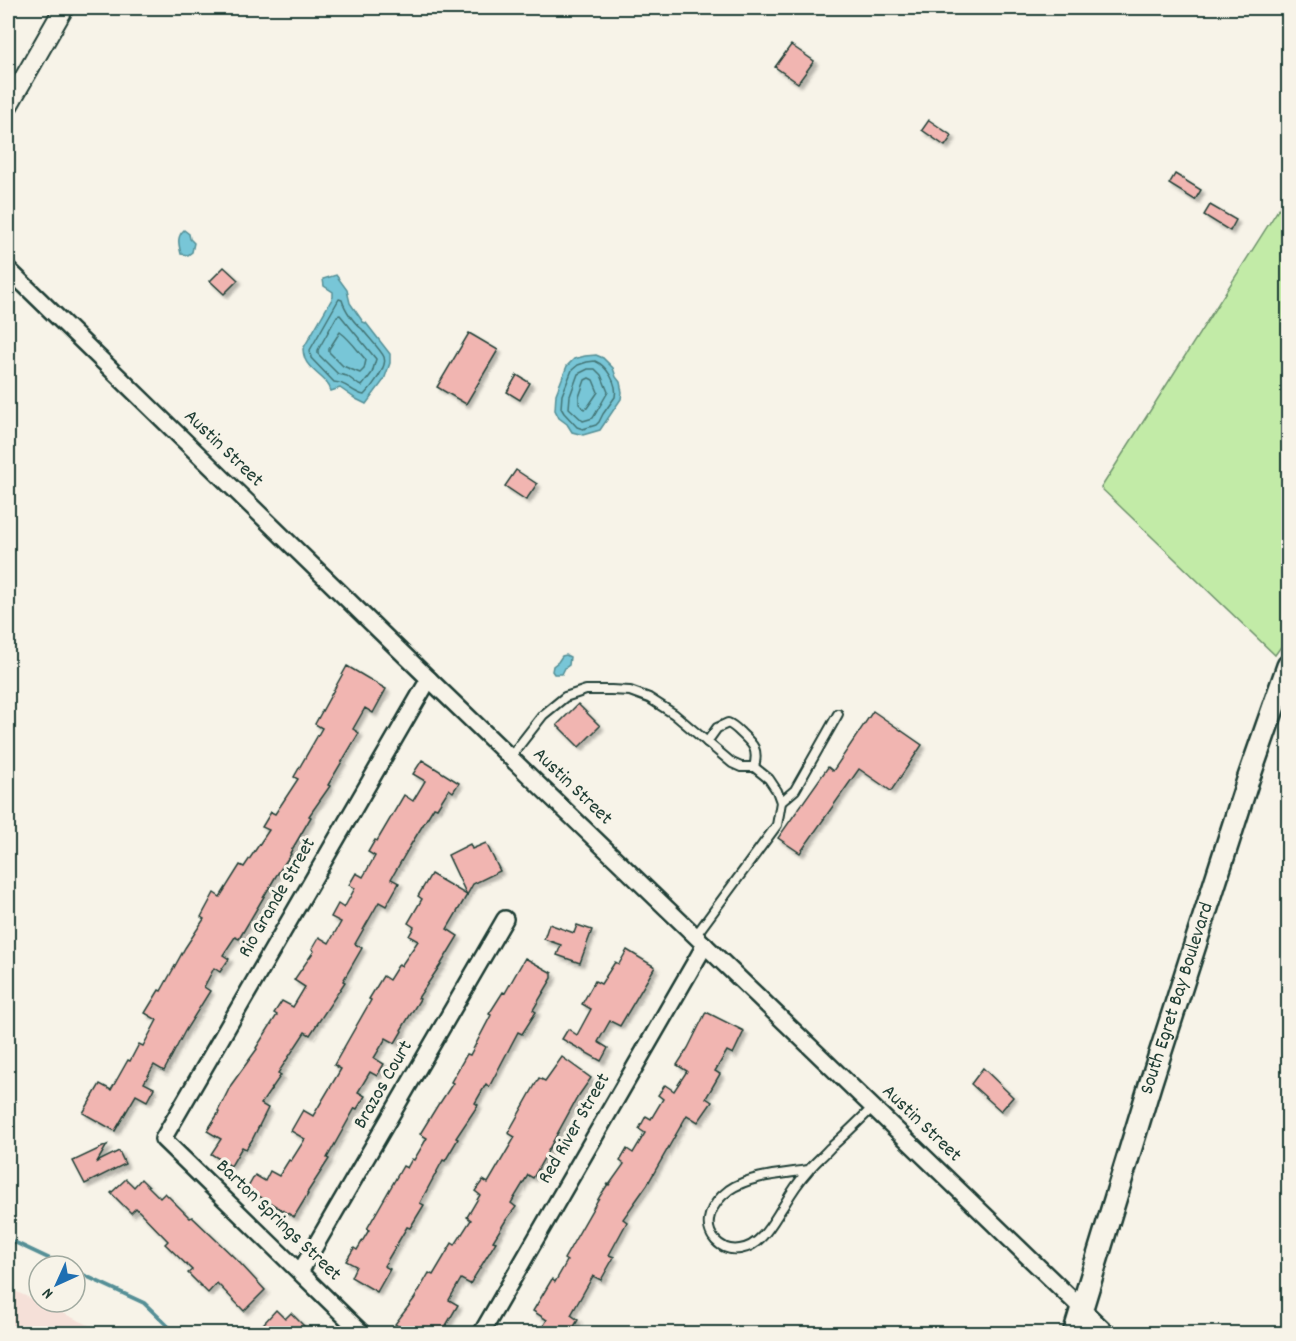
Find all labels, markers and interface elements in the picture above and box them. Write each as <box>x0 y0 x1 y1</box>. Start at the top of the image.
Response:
street label: Austin Street <box>177 404 269 494</box>
street label: Austin Street <box>526 742 618 832</box>
street label: Rio Grande Street <box>232 833 324 963</box>
street label: South Egret Bay Boulevard <box>1134 899 1222 1098</box>
street label: Brazos Court <box>347 1036 421 1134</box>
street label: Red River Street <box>532 1068 618 1190</box>
street label: Austin Street <box>875 1079 967 1169</box>
street label: Barton Springs Street <box>209 1154 347 1288</box>
north arrow <box>27 1254 87 1314</box>
text: N <box>37 1282 59 1304</box>

